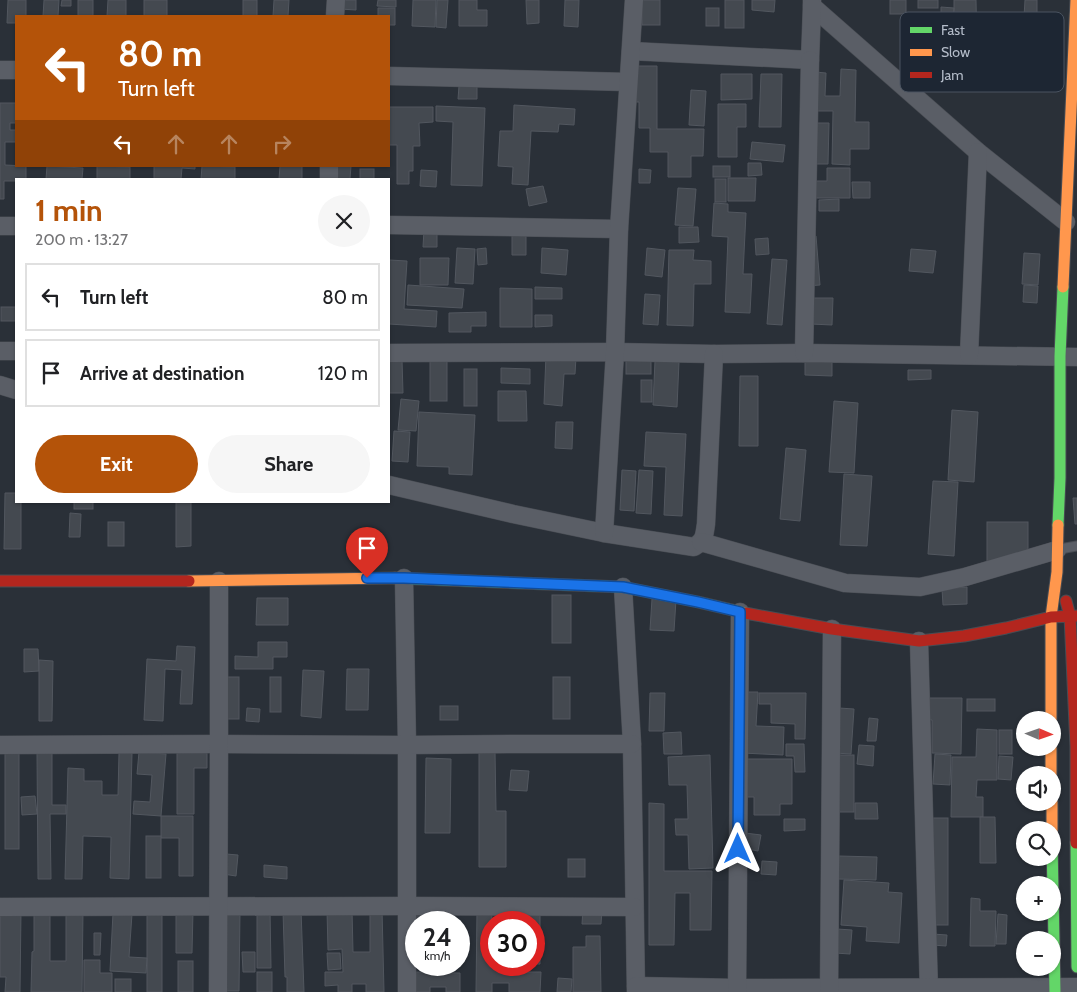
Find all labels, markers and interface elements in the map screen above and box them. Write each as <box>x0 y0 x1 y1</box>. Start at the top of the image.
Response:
legend <box>900 12 1064 92</box>
text: Fast <box>941 21 965 39</box>
text: 80 m <box>118 32 202 75</box>
icon: left <box>35 35 100 100</box>
text: Slow <box>941 43 970 61</box>
text: Jam <box>940 66 963 84</box>
text: Turn left <box>118 75 195 102</box>
icon: left <box>109 130 137 158</box>
icon: ahead <box>162 130 190 158</box>
icon: ahead <box>215 130 243 158</box>
icon: right <box>268 130 296 158</box>
text: 1 min <box>35 192 103 229</box>
button: close <box>318 195 370 247</box>
text: 200 m · 13:27 <box>35 230 128 249</box>
icon: left <box>37 283 65 311</box>
text: Turn left <box>80 286 148 309</box>
text: 80 m <box>322 286 368 309</box>
icon: arrive <box>37 359 65 387</box>
text: Arrive at destination <box>80 362 244 385</box>
text: 120 m <box>318 362 368 385</box>
button: Exit <box>35 435 198 493</box>
button: Share <box>208 435 370 493</box>
pin <box>346 527 388 578</box>
icon: arrive <box>353 534 381 562</box>
north arrow <box>1016 711 1061 756</box>
map controls <box>1016 711 1061 976</box>
button: sound <box>1016 766 1061 811</box>
button: search <box>1016 821 1061 866</box>
position arrow <box>711 822 763 874</box>
button: + <box>1016 876 1061 921</box>
speed limit sign: 30 <box>480 911 545 976</box>
text: 24 <box>423 922 452 952</box>
button: − <box>1016 931 1061 976</box>
text: km/h <box>424 948 451 963</box>

